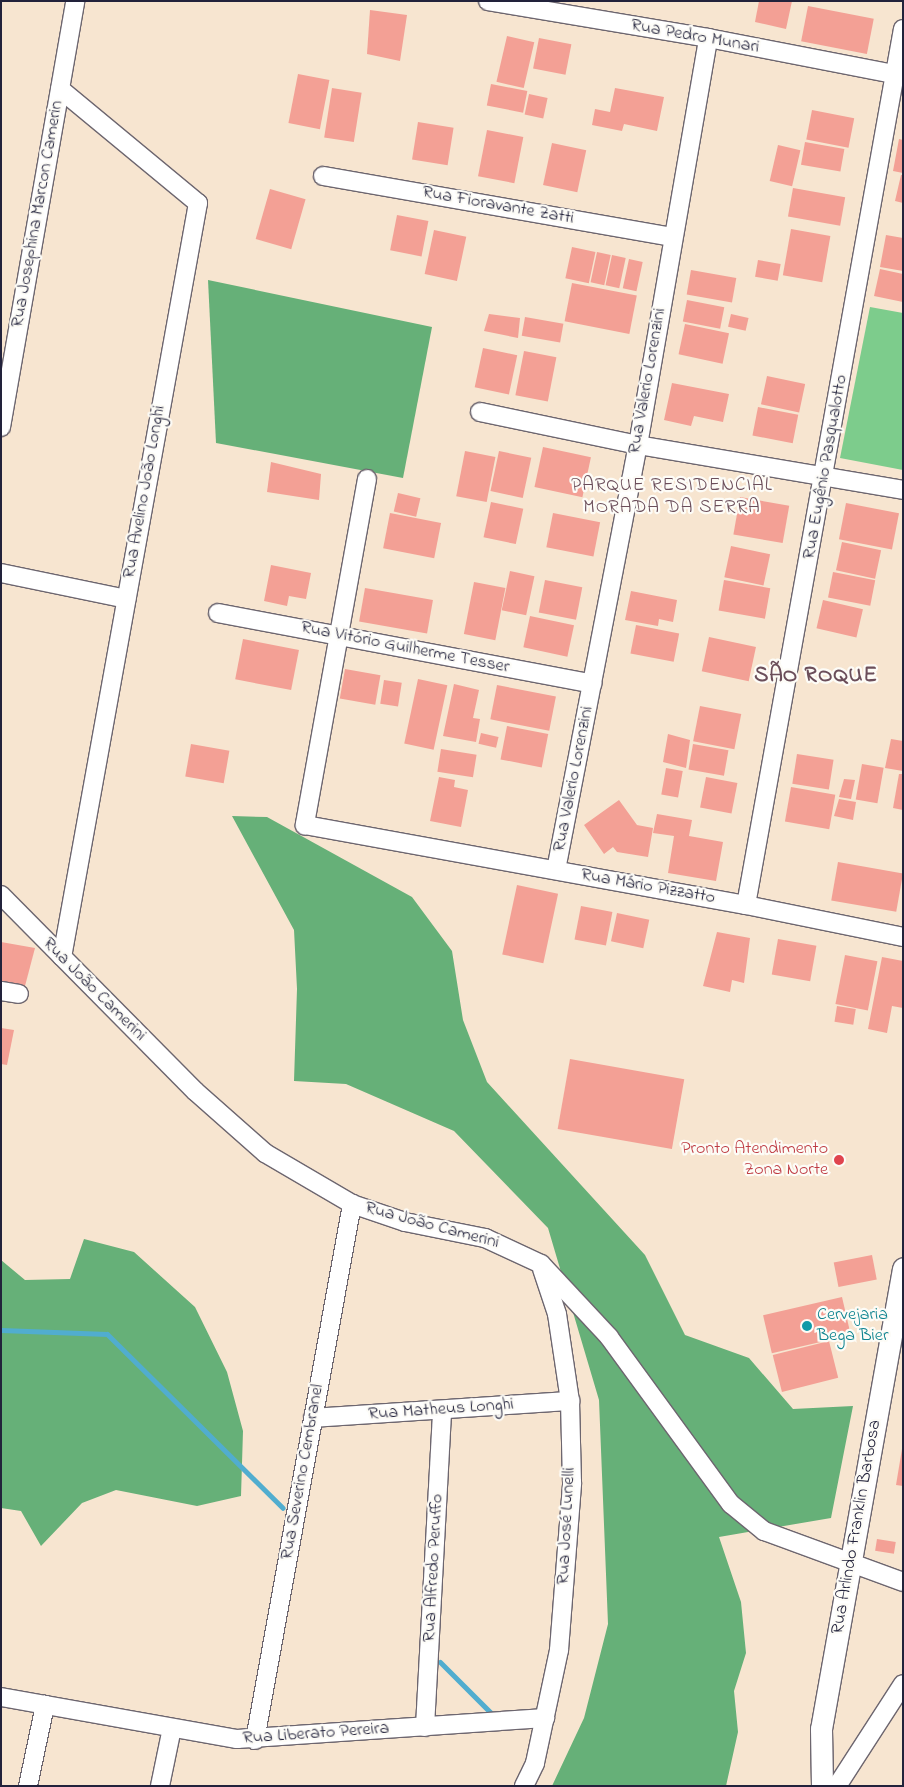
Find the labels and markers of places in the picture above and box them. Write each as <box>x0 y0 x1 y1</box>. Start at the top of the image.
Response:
place label: Pronto Atendimento Zona Norte <box>681 1139 828 1182</box>
marker: Pronto Atendimento Zona Norte <box>832 1153 846 1167</box>
place label: Cervejaria Bega Bier <box>817 1305 888 1348</box>
marker: Cervejaria Bega Bier <box>801 1320 813 1332</box>

